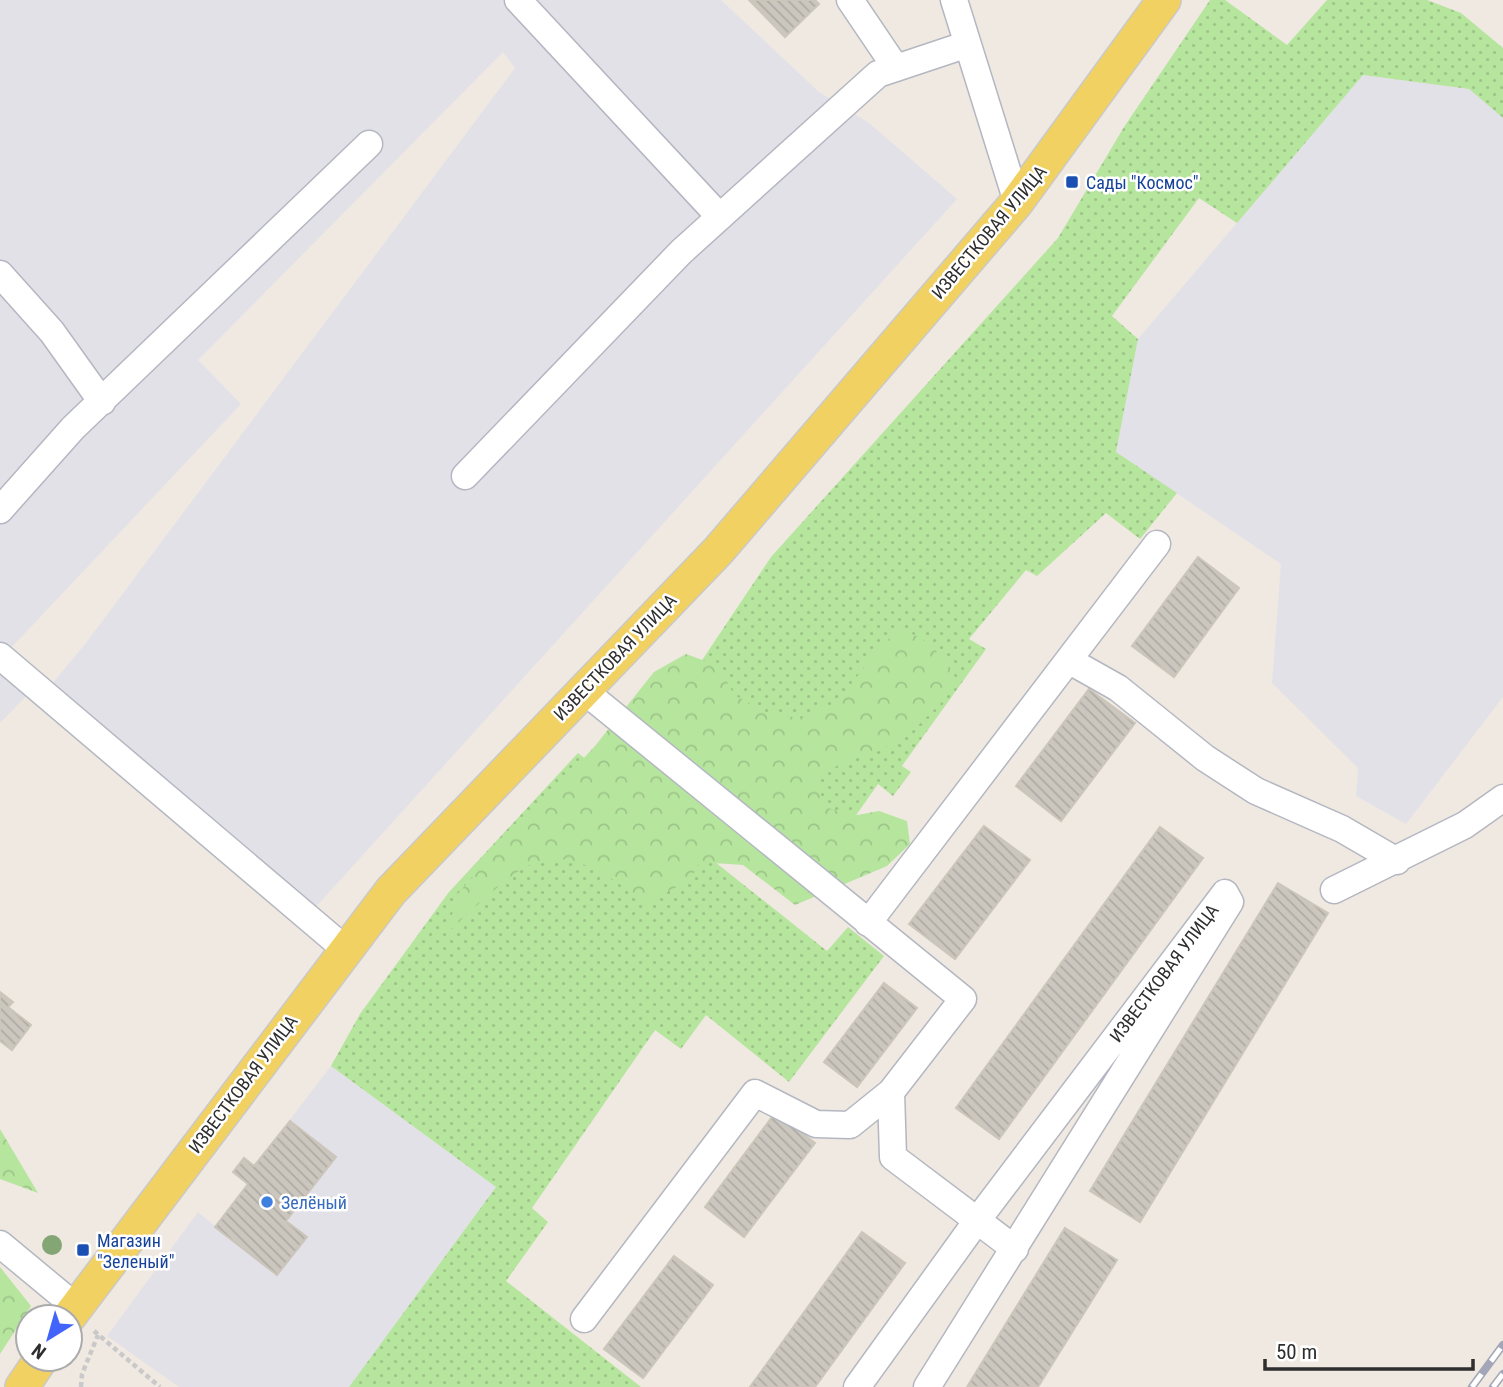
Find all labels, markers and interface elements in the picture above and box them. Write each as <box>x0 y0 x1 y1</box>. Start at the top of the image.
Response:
street label: ИЗВЕСТКОВАЯ УЛИЦА <box>927 161 1051 303</box>
place label: Сады "Космос" <box>1086 172 1198 193</box>
marker: Сады "Космос" <box>1064 174 1080 190</box>
street label: ИЗВЕСТКОВАЯ УЛИЦА <box>549 589 681 724</box>
street label: ИЗВЕСТКОВАЯ УЛИЦА <box>1105 899 1223 1046</box>
street label: ИЗВЕСТКОВАЯ УЛИЦА <box>184 1010 302 1157</box>
place label: Зелёный <box>281 1192 347 1213</box>
marker: Зелёный <box>259 1194 275 1210</box>
place label: Магазин "Зеленый" <box>97 1230 174 1272</box>
marker: Магазин "Зеленый" <box>75 1242 91 1258</box>
north arrow <box>14 1303 84 1373</box>
scale bar <box>1265 1328 1473 1372</box>
text: N <box>28 1338 51 1364</box>
text: 50 m <box>1276 1340 1317 1364</box>

